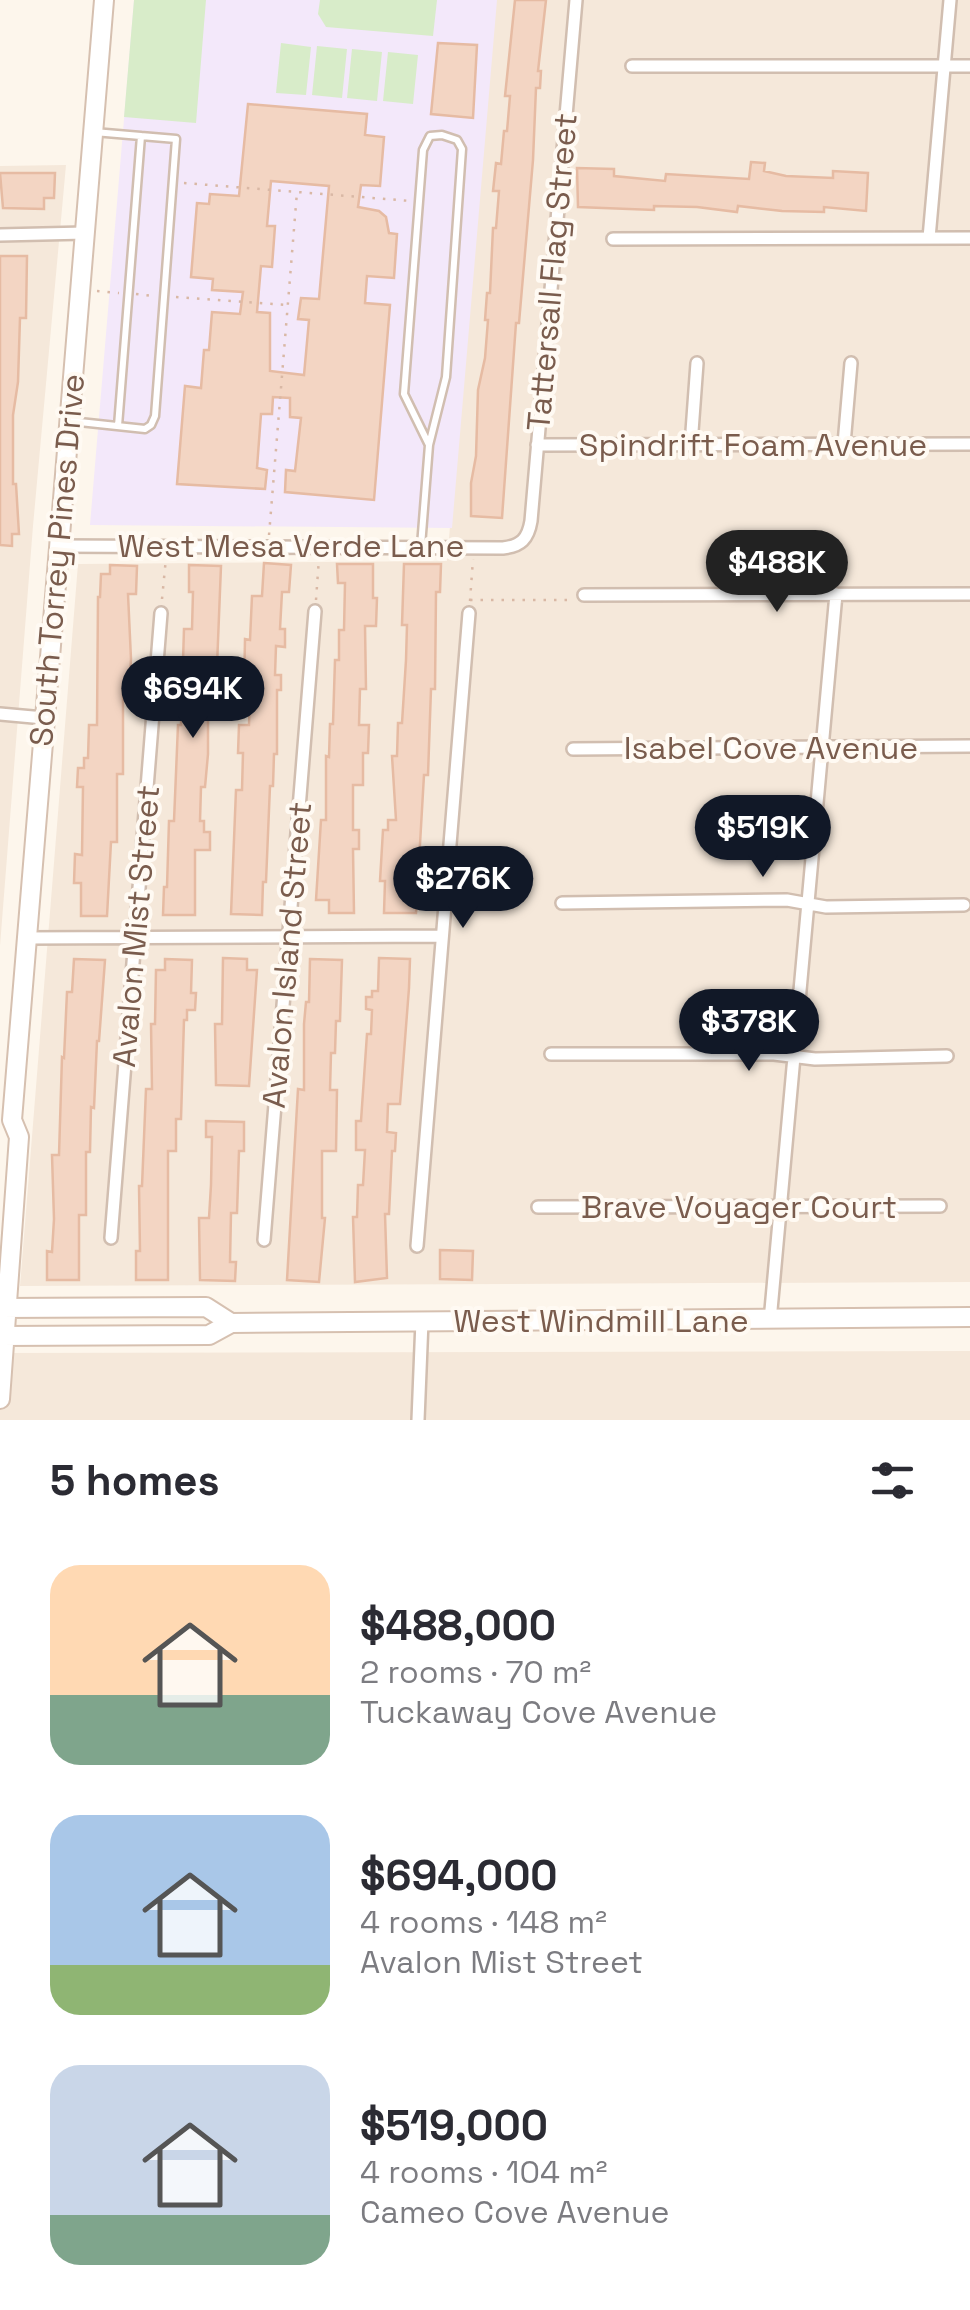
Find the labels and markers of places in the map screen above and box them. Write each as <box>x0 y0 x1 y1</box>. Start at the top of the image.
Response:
pin: $488K <box>707 530 847 615</box>
pin: $694K <box>123 656 263 741</box>
pin: $519K <box>693 795 833 880</box>
pin: $276K <box>393 846 533 931</box>
pin: $378K <box>679 989 819 1074</box>

